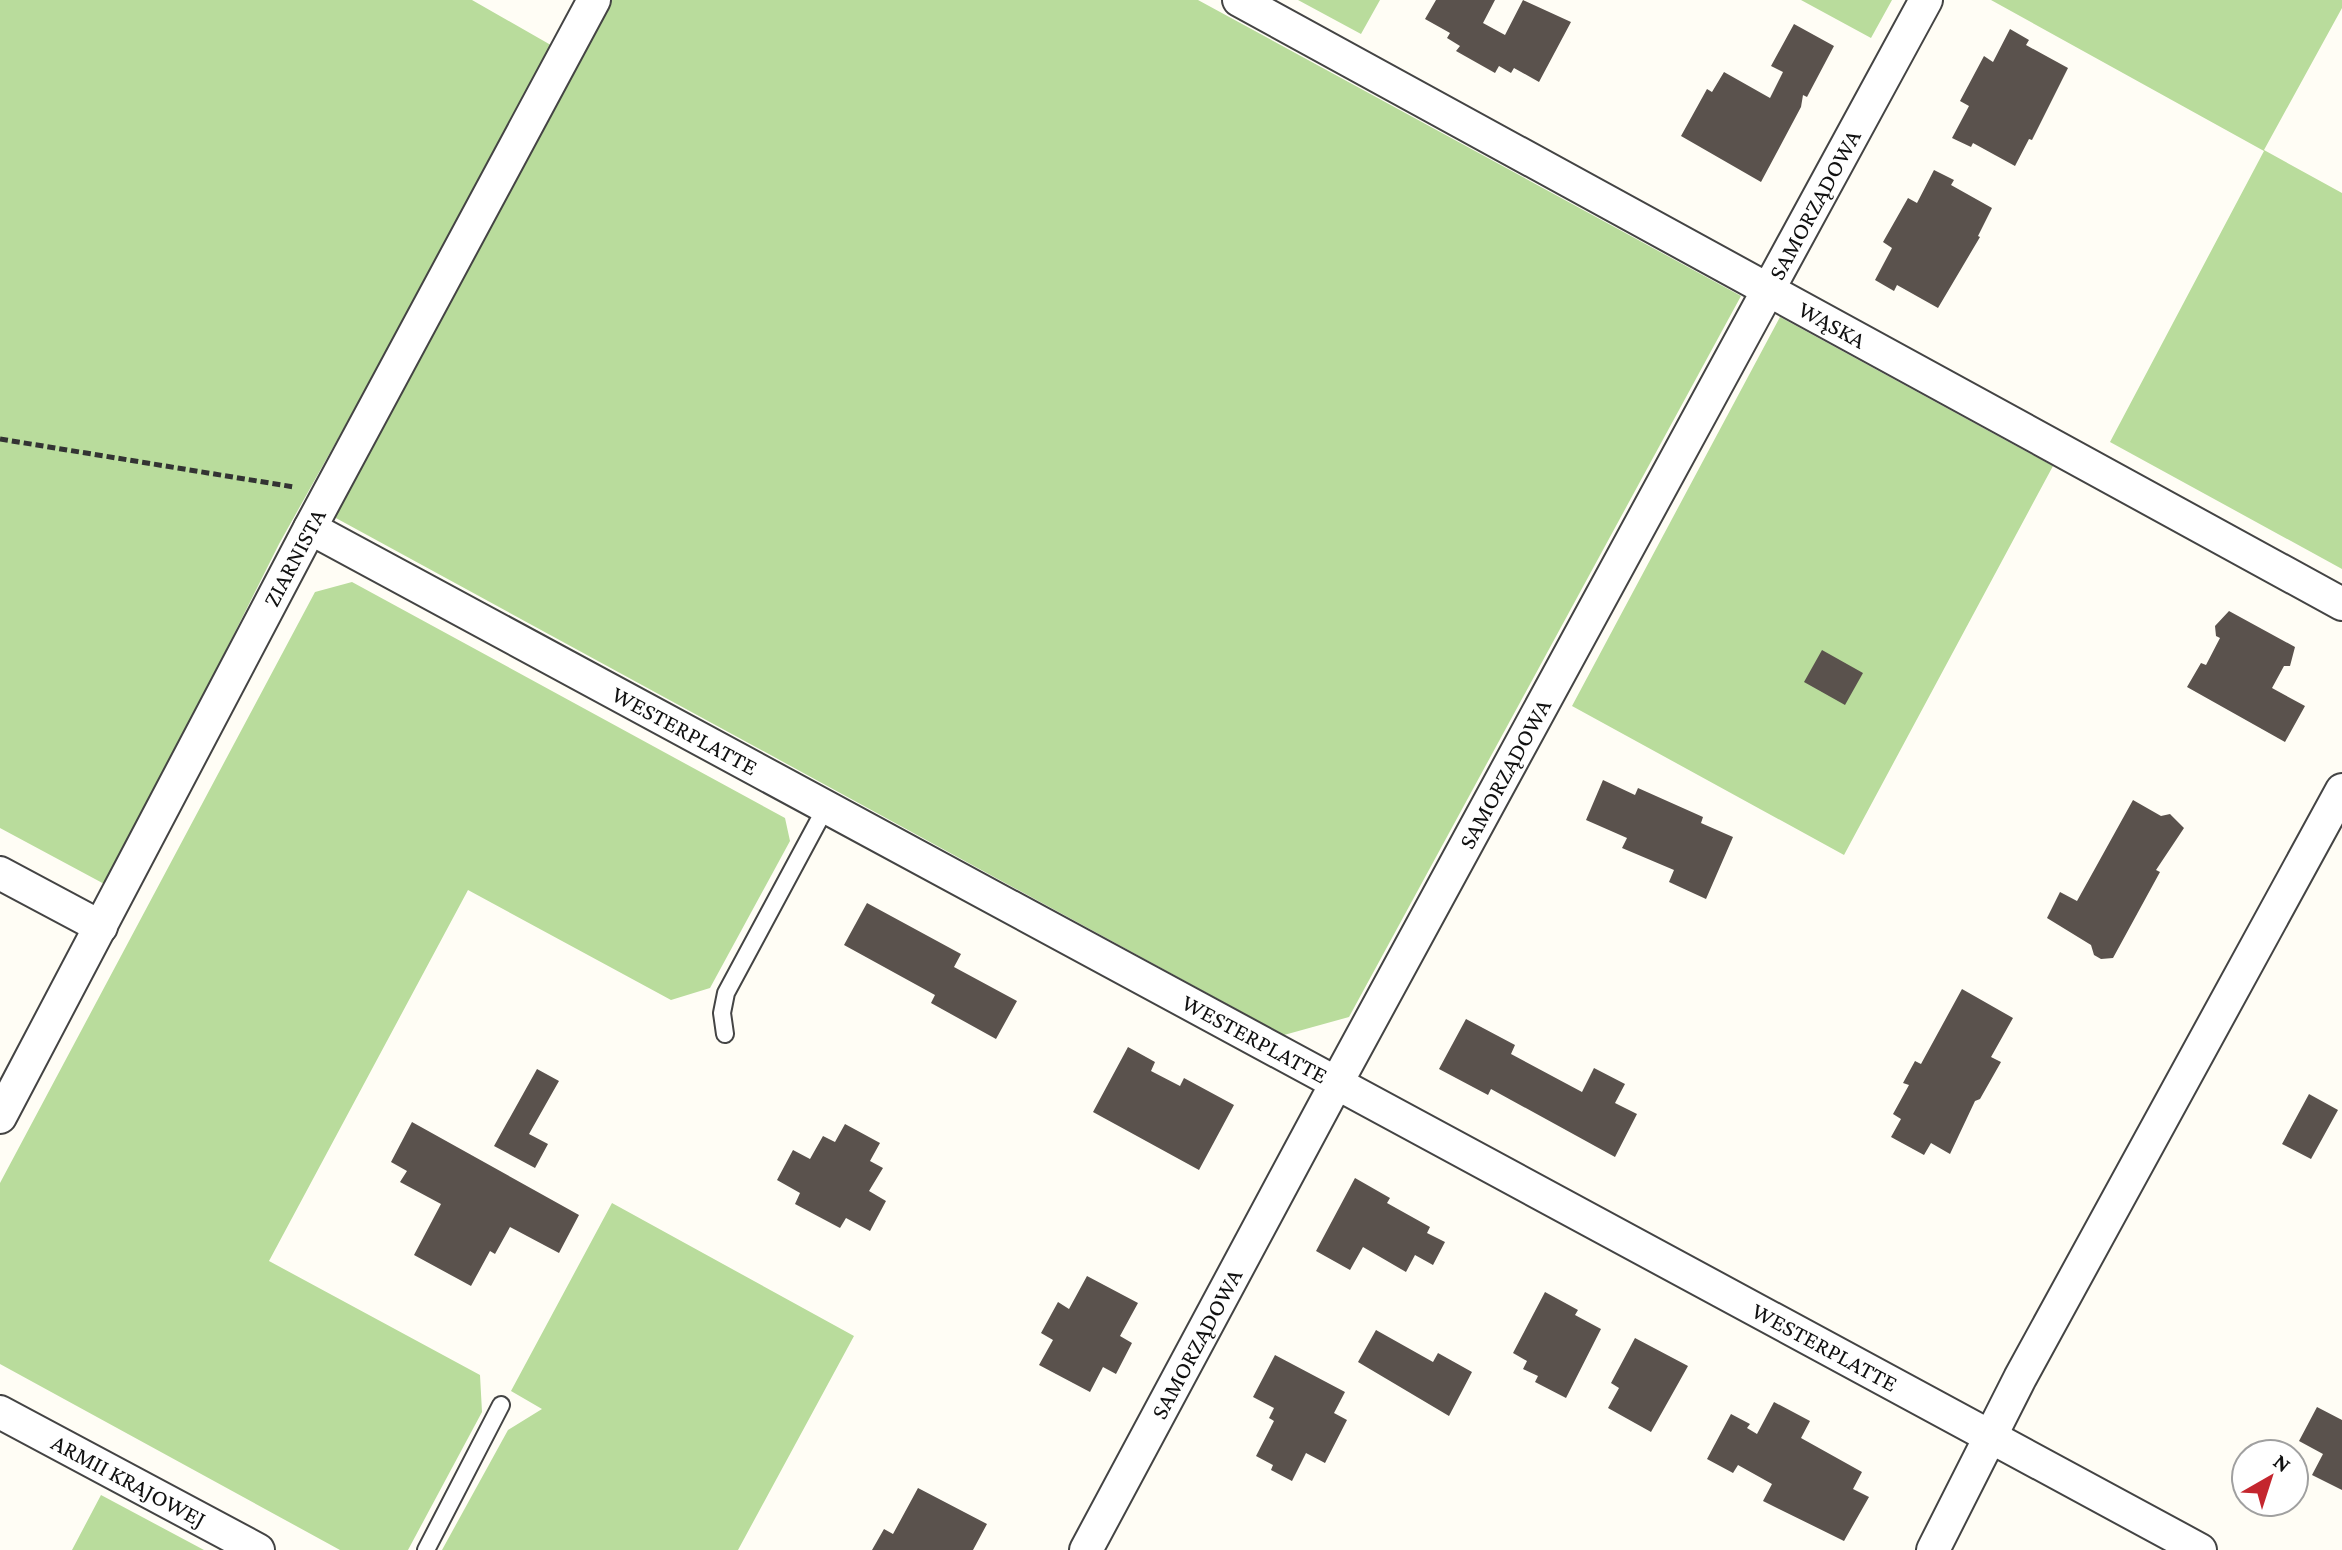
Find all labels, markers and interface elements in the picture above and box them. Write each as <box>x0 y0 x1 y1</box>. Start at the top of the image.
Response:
street label: SAMORZĄDOWA <box>1762 124 1866 284</box>
street label: WĄSKA <box>1794 295 1871 354</box>
street label: ZIARNISTA <box>257 504 331 611</box>
street label: WESTERPLATTE <box>607 680 762 780</box>
street label: SAMORZĄDOWA <box>1453 694 1556 853</box>
street label: WESTERPLATTE <box>1177 988 1332 1089</box>
street label: SAMORZĄDOWA <box>1145 1263 1248 1423</box>
street label: WESTERPLATTE <box>1747 1296 1902 1397</box>
street label: ARMII KRAJOWEJ <box>47 1428 211 1533</box>
north arrow <box>2230 1438 2310 1518</box>
text: N <box>2269 1448 2296 1477</box>

